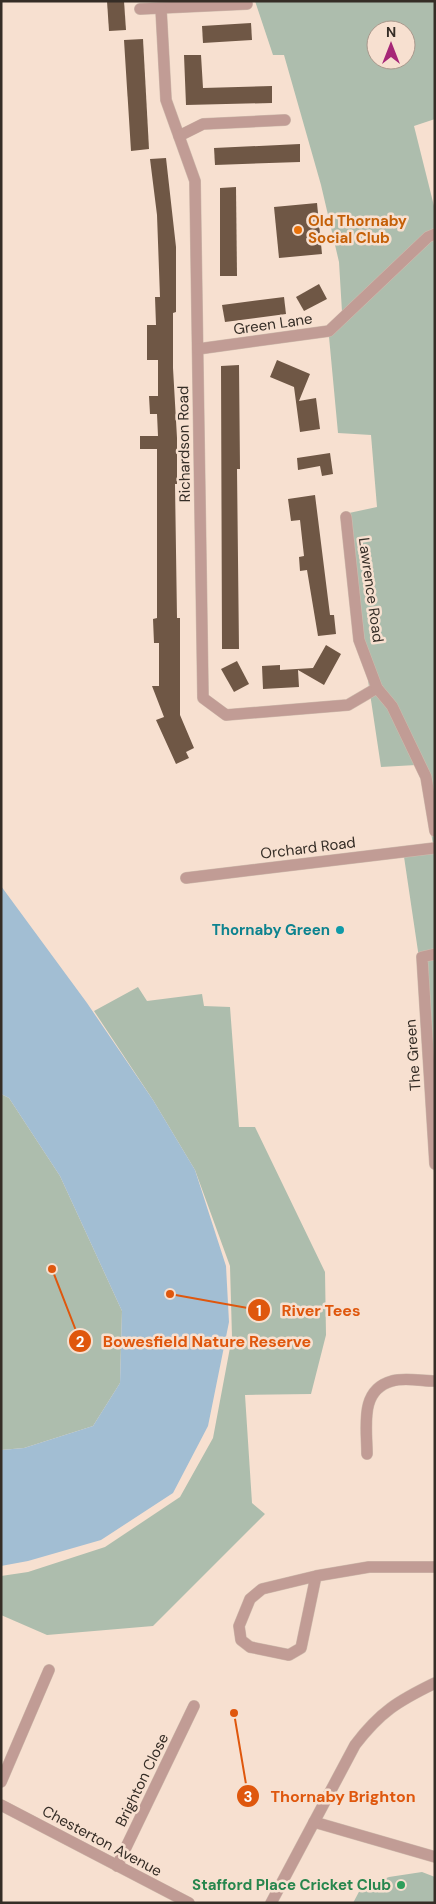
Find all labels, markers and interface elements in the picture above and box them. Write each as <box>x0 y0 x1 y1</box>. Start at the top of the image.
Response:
north arrow <box>366 20 416 70</box>
text: N <box>386 23 396 41</box>
place label: Old Thornaby Social Club <box>308 211 407 248</box>
marker: Old Thornaby Social Club <box>292 224 304 236</box>
street label: Green Lane <box>232 309 314 339</box>
street label: Richardson Road <box>173 386 195 502</box>
street label: Lawrence Road <box>354 536 388 644</box>
street label: Orchard Road <box>259 832 357 864</box>
place label: Thornaby Green <box>212 920 330 940</box>
marker: Thornaby Green <box>334 924 346 936</box>
street label: The Green <box>401 1018 425 1092</box>
callout: River Tees <box>246 1295 370 1326</box>
text: River Tees <box>282 1300 360 1321</box>
text: 1 <box>256 1301 262 1321</box>
callout: Bowesfield Nature Reserve <box>68 1326 321 1357</box>
text: Bowesfield Nature Reserve <box>103 1331 311 1352</box>
text: 2 <box>76 1332 85 1352</box>
street label: Brighton Close <box>111 1730 173 1830</box>
callout: Thornaby Brighton <box>236 1781 426 1812</box>
text: Thornaby Brighton <box>270 1786 416 1807</box>
text: 3 <box>243 1787 253 1807</box>
street label: Chesterton Avenue <box>39 1801 165 1881</box>
place label: Stafford Place Cricket Club <box>192 1875 391 1895</box>
marker: Stafford Place Cricket Club <box>395 1879 407 1891</box>

